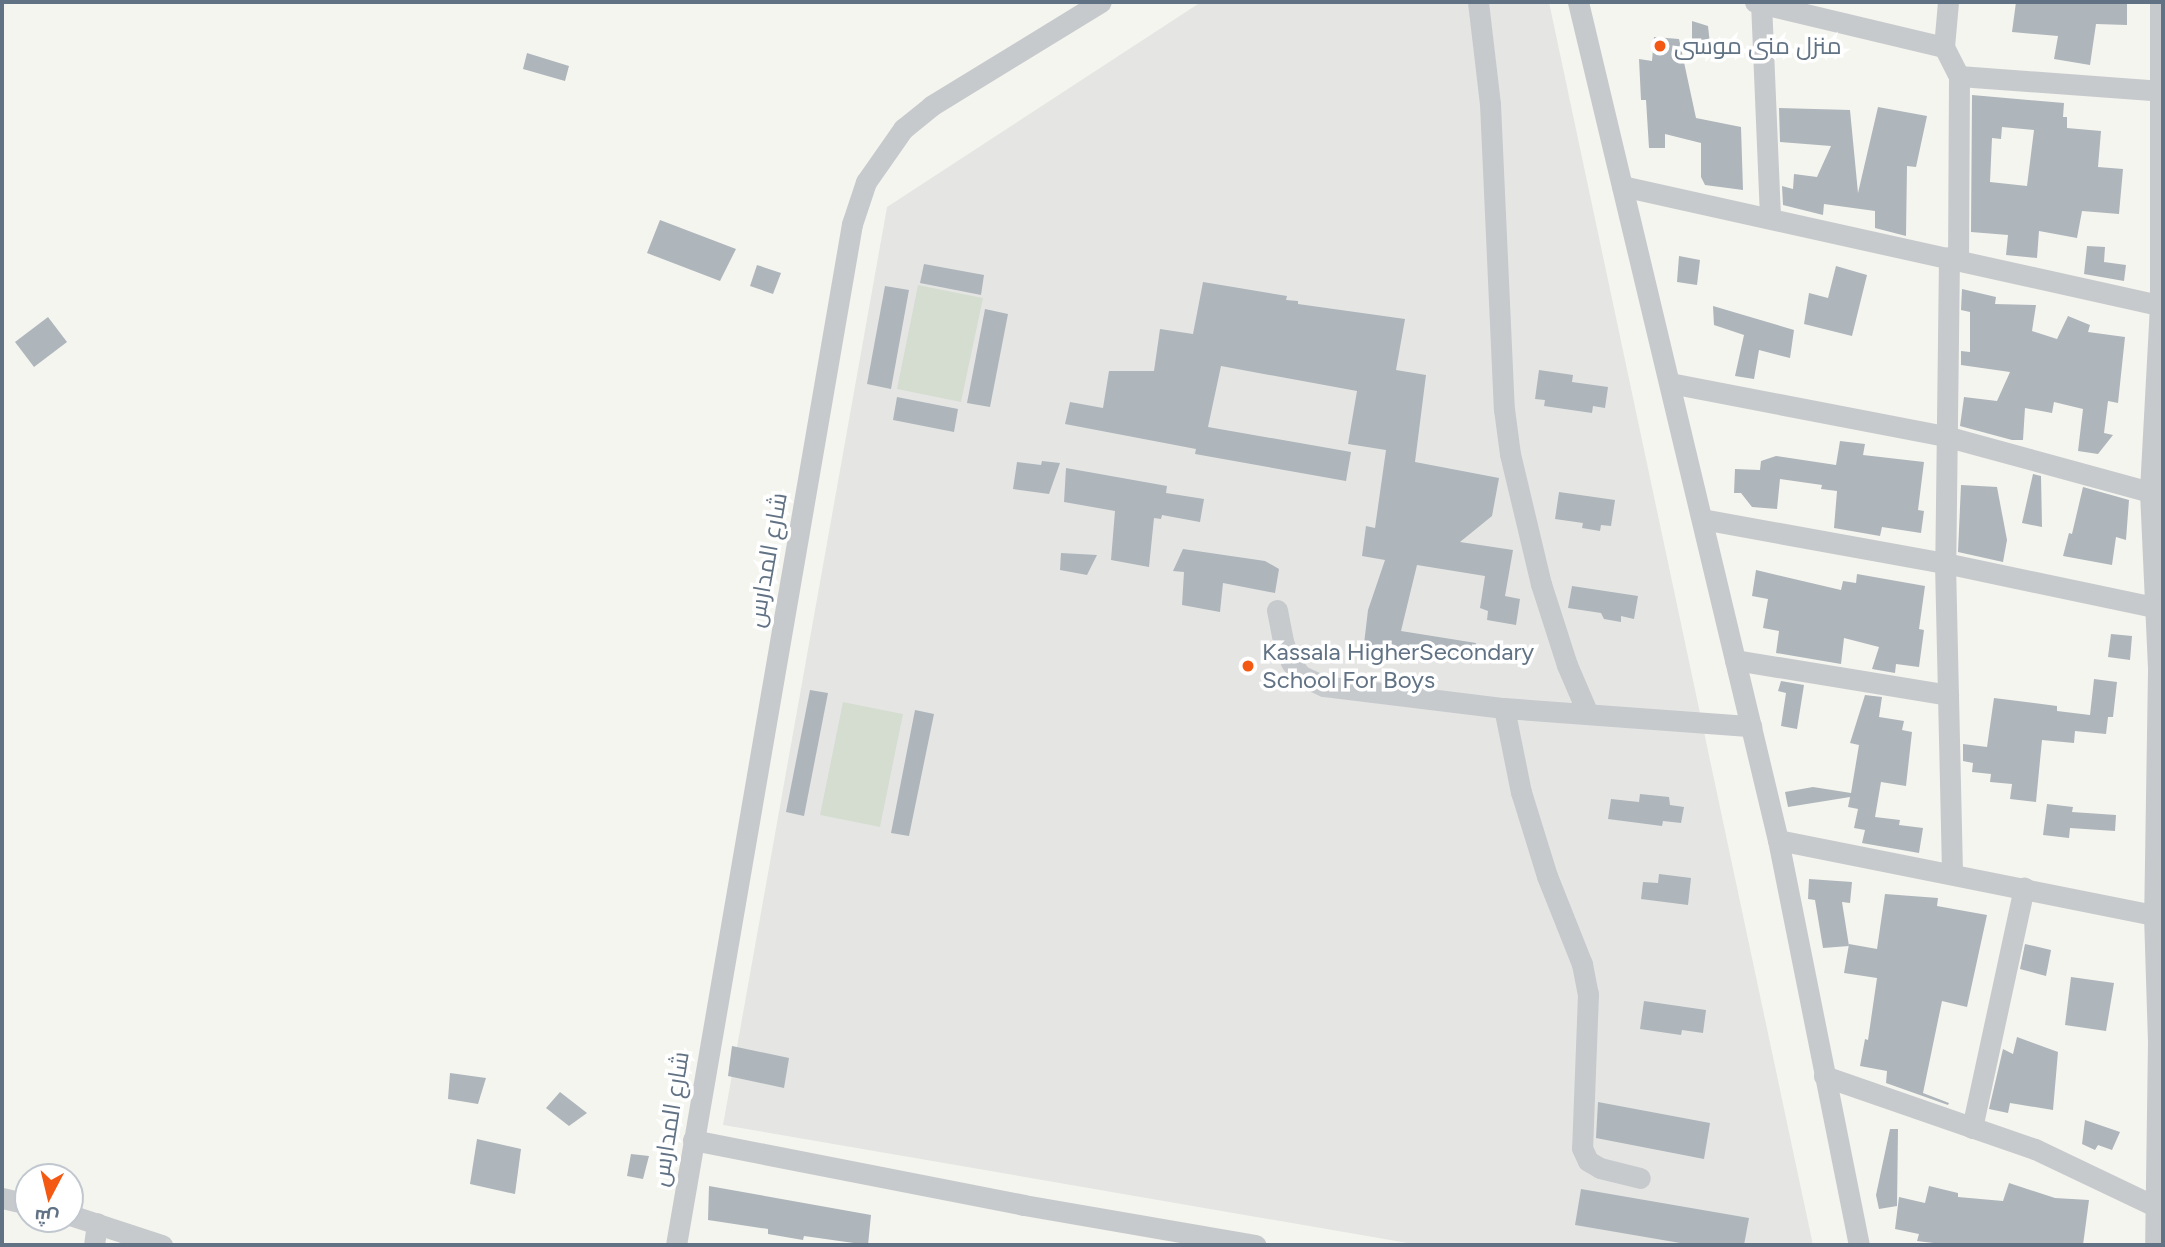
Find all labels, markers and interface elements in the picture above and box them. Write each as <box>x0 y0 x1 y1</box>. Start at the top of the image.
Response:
place label: منزل منى موسى <box>1674 32 1842 60</box>
marker: منزل منى موسى <box>1652 38 1668 54</box>
street label: شارع المدارس <box>741 490 793 630</box>
place label: Kassala HigherSecondary School For Boys <box>1262 638 1534 694</box>
marker: Kassala HigherSecondary School For Boys <box>1240 658 1256 674</box>
street label: شارع المدارس <box>645 1049 695 1189</box>
north arrow <box>14 1163 84 1233</box>
text: ش <box>33 1204 60 1230</box>

